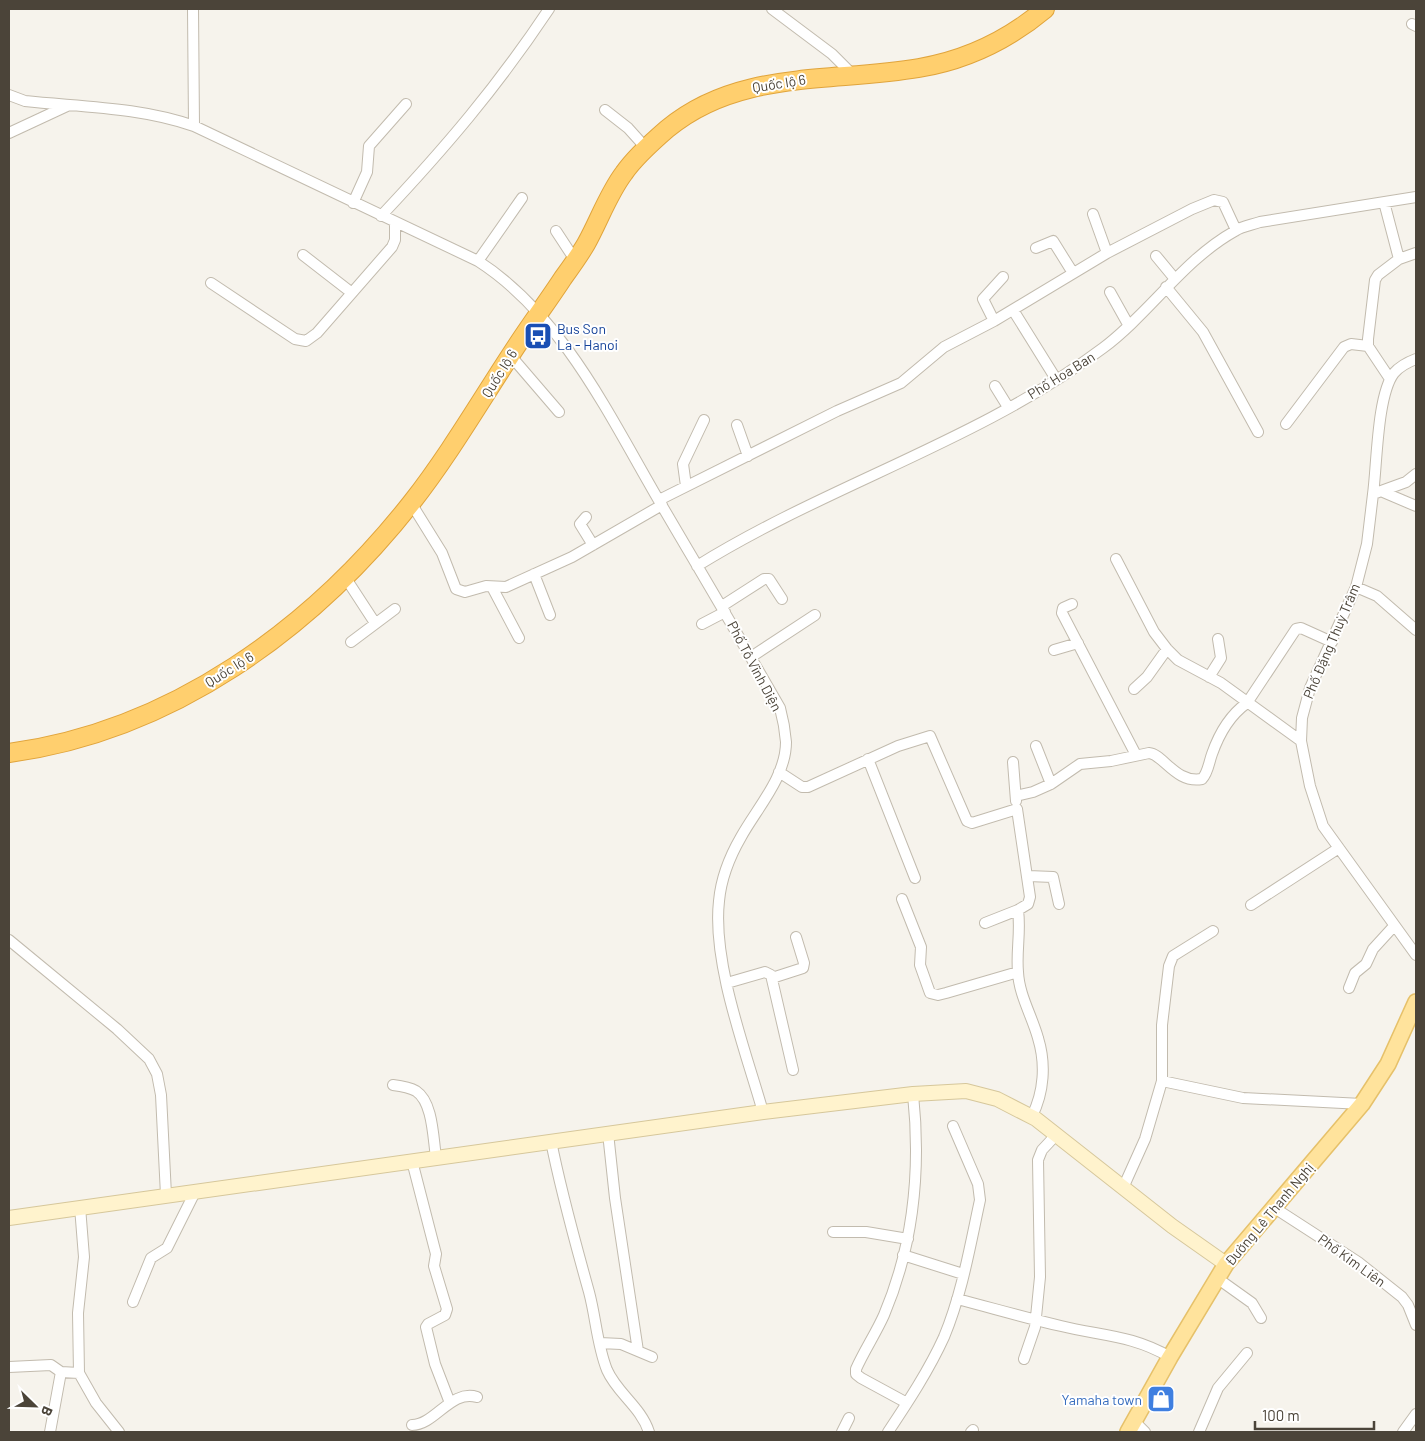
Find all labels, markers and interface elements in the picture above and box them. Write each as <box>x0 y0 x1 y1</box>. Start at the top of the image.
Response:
street label: Quốc lộ 6 <box>751 70 807 96</box>
place label: Bus Son La - Hanoi <box>557 320 618 353</box>
bus stop icon: Bus Son La - Hanoi <box>523 321 553 351</box>
street label: Quốc lộ 6 <box>478 346 520 400</box>
street label: Phố Hoa Ban <box>1024 348 1098 402</box>
street label: Phố Đặng Thuỳ Trâm <box>1299 581 1363 701</box>
street label: Phố Tô Vĩnh Diện <box>724 618 786 714</box>
street label: Quốc lộ 6 <box>202 648 256 690</box>
street label: Đường Lê Thanh Nghị <box>1221 1159 1317 1269</box>
street label: Phố Kim Liên <box>1315 1230 1389 1290</box>
north arrow <box>10 1381 60 1431</box>
shop icon: Yamaha town <box>1146 1384 1176 1414</box>
place label: Yamaha town <box>1061 1391 1142 1408</box>
scale bar <box>1255 1398 1374 1430</box>
text: B <box>38 1404 57 1419</box>
text: 100 m <box>1262 1406 1300 1424</box>

